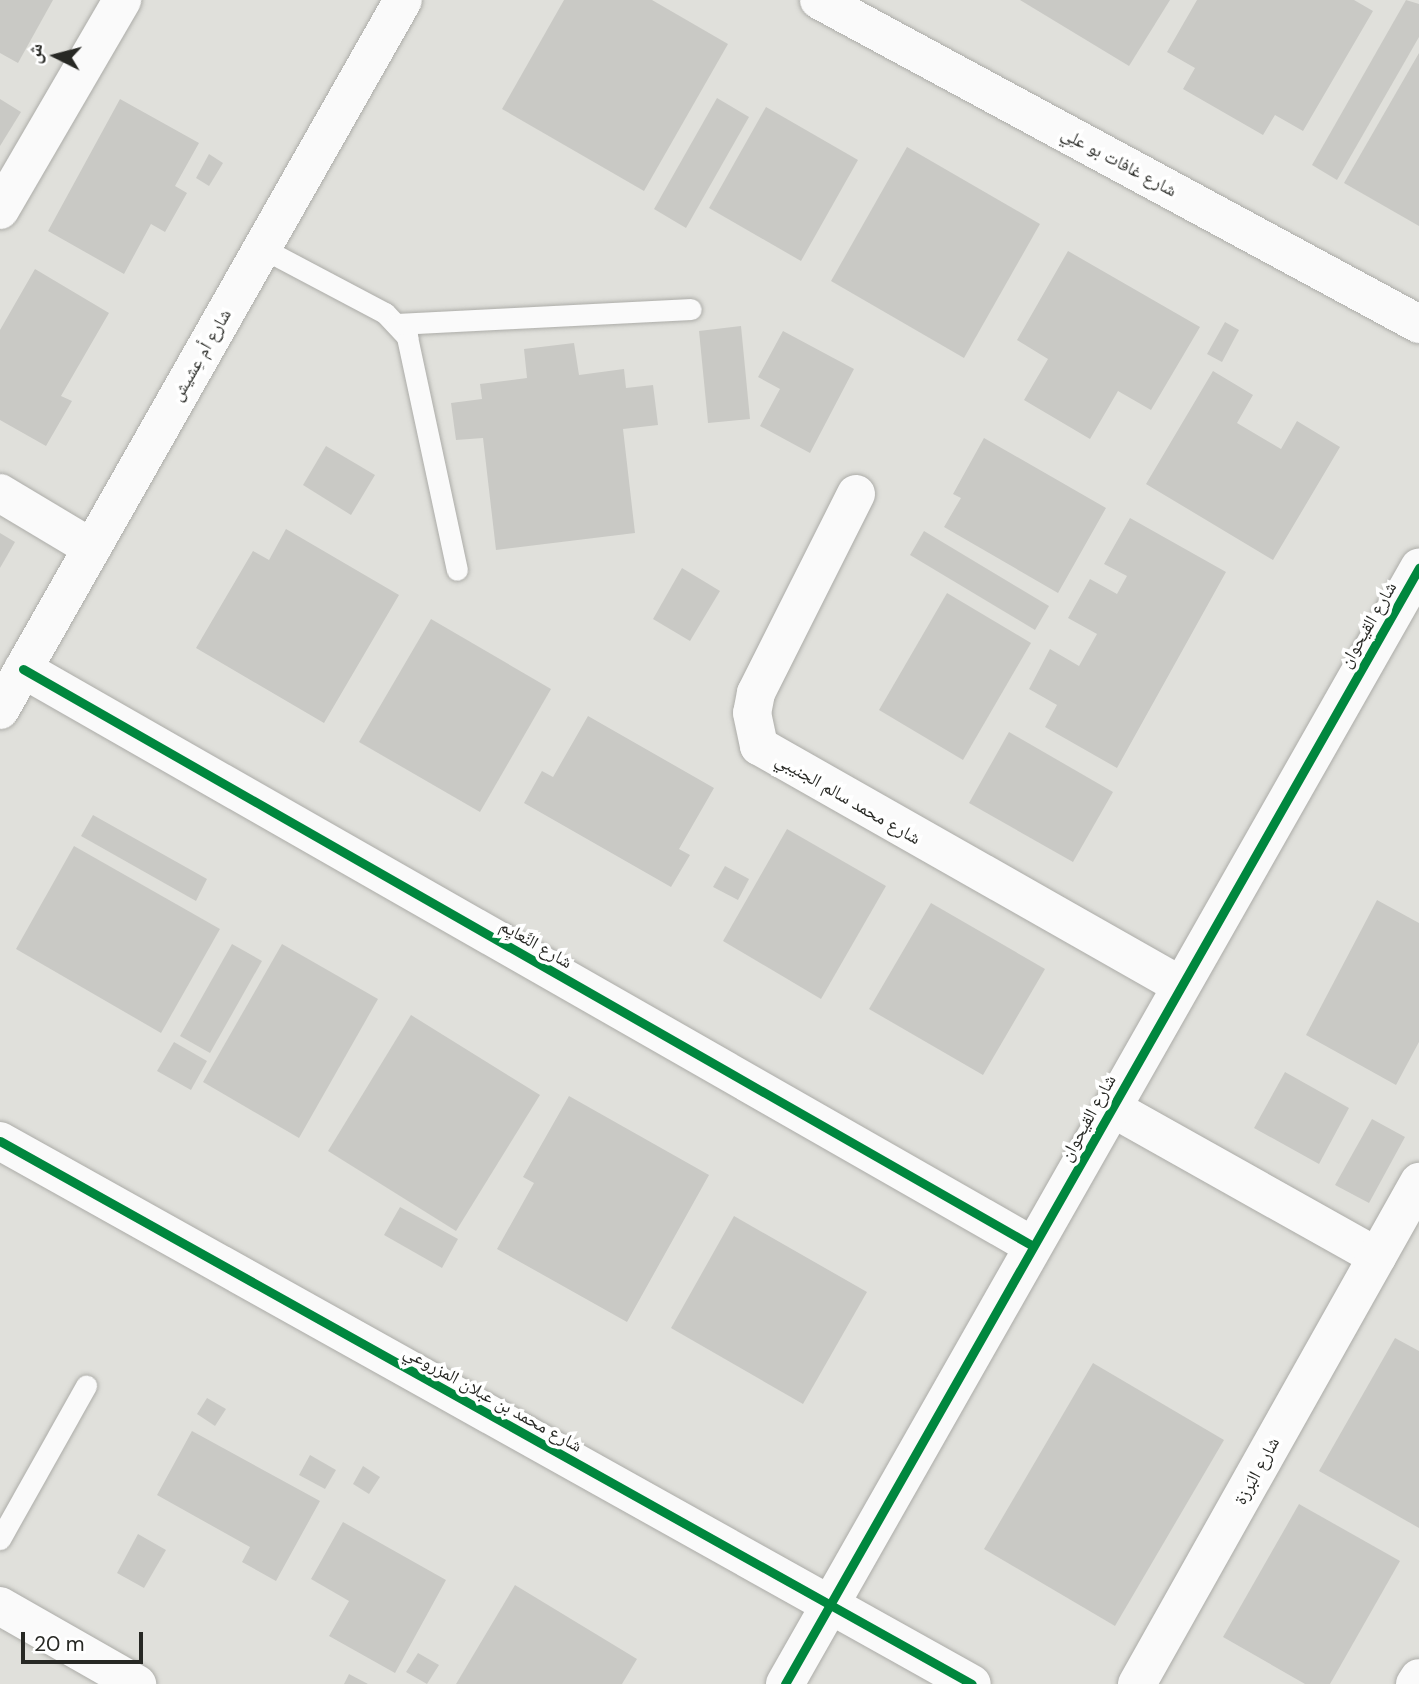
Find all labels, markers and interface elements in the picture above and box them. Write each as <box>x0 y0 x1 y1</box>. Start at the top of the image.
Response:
north arrow <box>21 21 91 91</box>
text: ش <box>21 42 48 65</box>
street label: شارع غافات بو علِي <box>1058 123 1180 201</box>
street label: شارع أم عِشيش <box>166 305 236 405</box>
street label: شارع القيحوان <box>1335 578 1401 672</box>
street label: شارع محمد سالم الجنيبي <box>772 749 924 849</box>
street label: شارع النَّعايِم <box>496 915 576 973</box>
street label: شارع القيحوان <box>1055 1071 1121 1165</box>
street label: شارع محمد بن عبلان المزروعي <box>400 1341 586 1457</box>
street label: شارع البَرزة <box>1230 1433 1284 1509</box>
scale bar <box>24 1618 147 1662</box>
text: 20 m <box>34 1630 85 1658</box>

